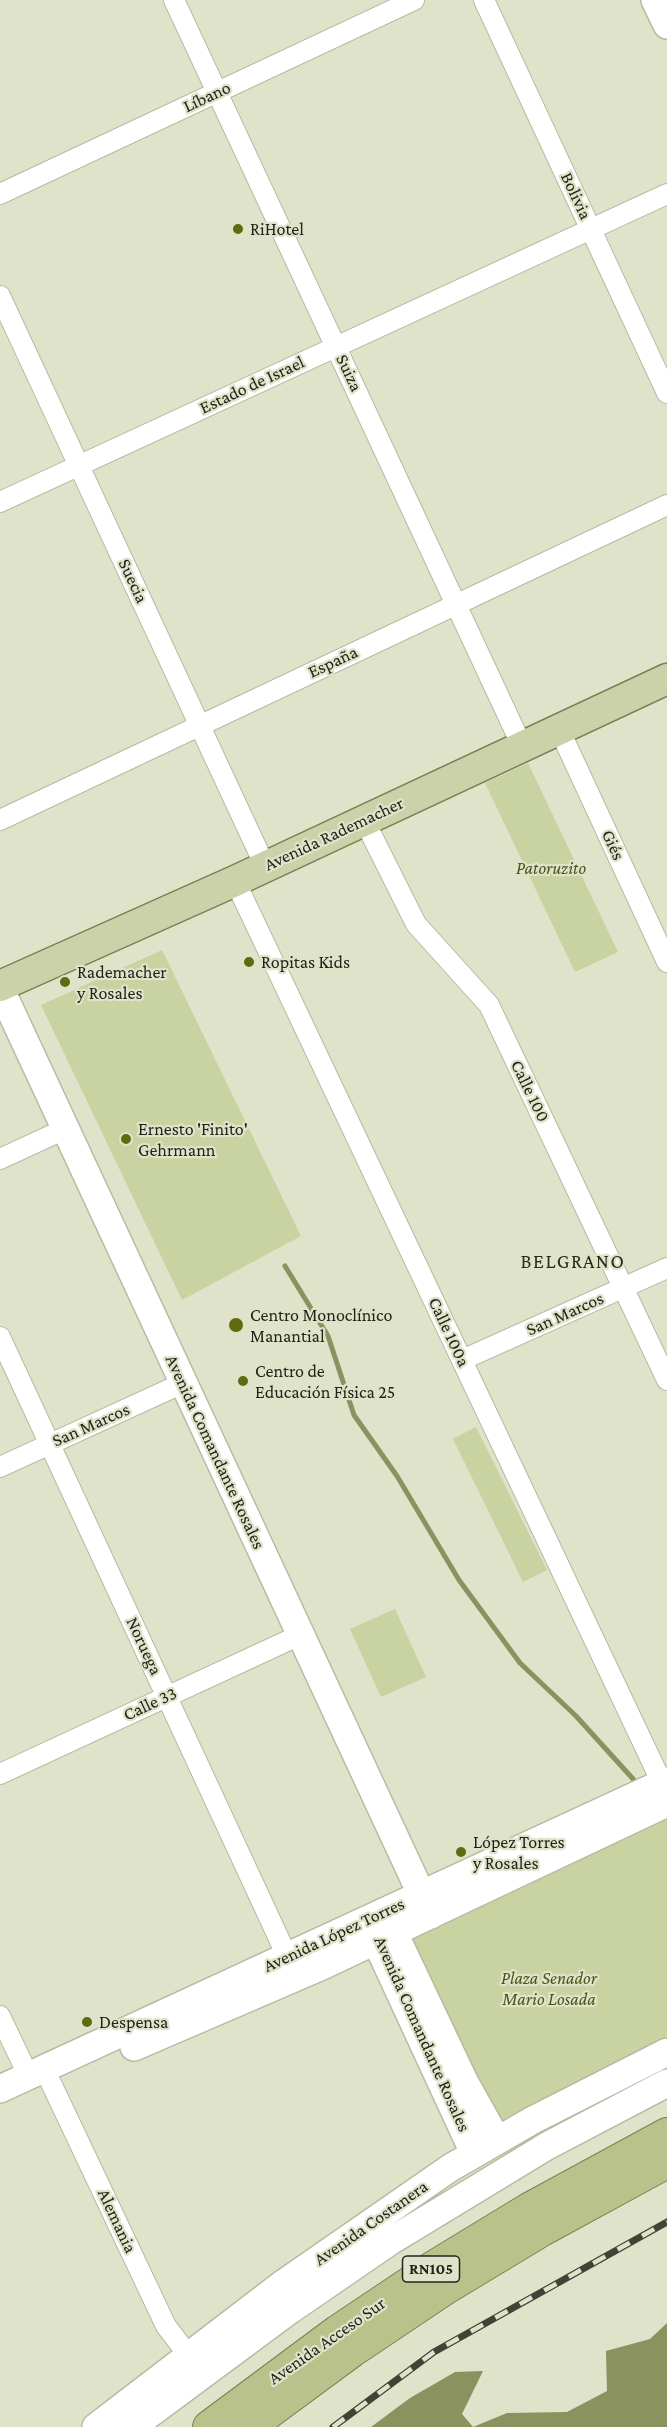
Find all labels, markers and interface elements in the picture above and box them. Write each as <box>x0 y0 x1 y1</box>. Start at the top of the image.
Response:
street label: Líbano <box>180 77 234 117</box>
street label: Bolivia <box>556 169 596 223</box>
place label: RiHotel <box>250 218 304 240</box>
marker: RiHotel <box>231 222 245 236</box>
street label: Estado de Israel <box>196 351 308 419</box>
street label: Suiza <box>331 351 367 395</box>
street label: Suecia <box>113 555 153 607</box>
street label: España <box>305 641 361 683</box>
street label: Avenida Rademacher <box>261 792 407 876</box>
street label: Giés <box>597 826 629 864</box>
park label: Patoruzito <box>516 857 586 879</box>
place label: Ropitas Kids <box>261 951 350 973</box>
marker: Ropitas Kids <box>242 955 256 969</box>
place label: Rademacher y Rosales <box>77 961 167 1004</box>
marker: Rademacher y Rosales <box>58 975 72 989</box>
street label: Calle 100 <box>506 1057 554 1125</box>
place label: Ernesto 'Finito' Gehrmann <box>138 1118 248 1160</box>
marker: Ernesto 'Finito' Gehrmann <box>119 1132 133 1146</box>
district label: BELGRANO <box>521 1250 625 1274</box>
street label: San Marcos <box>523 1287 607 1341</box>
street label: Calle 100a <box>424 1294 474 1370</box>
place label: Centro Monoclínico Manantial <box>250 1304 392 1346</box>
marker: Centro Monoclínico Manantial <box>227 1316 245 1334</box>
street label: Avenida Comandante Rosales <box>160 1351 270 1553</box>
place label: Centro de Educación Física 25 <box>255 1360 395 1402</box>
marker: Centro de Educación Física 25 <box>236 1374 250 1388</box>
street label: San Marcos <box>49 1398 133 1452</box>
street label: Noruega <box>121 1614 167 1678</box>
street label: Calle 33 <box>120 1682 180 1726</box>
place label: López Torres y Rosales <box>473 1831 565 1874</box>
marker: López Torres y Rosales <box>454 1845 468 1859</box>
street label: Avenida López Torres <box>260 1893 408 1977</box>
street label: Avenida Comandante Rosales <box>369 1933 475 2135</box>
park label: Plaza Senador Mario Losada <box>501 1967 597 2010</box>
place label: Despensa <box>99 2011 168 2033</box>
marker: Despensa <box>80 2015 94 2029</box>
street label: Avenida Costanera <box>310 2176 432 2270</box>
street label: Alemania <box>93 2185 141 2257</box>
road number: RN105 <box>402 2256 460 2282</box>
street label: Avenida Acceso Sur <box>264 2293 390 2389</box>

